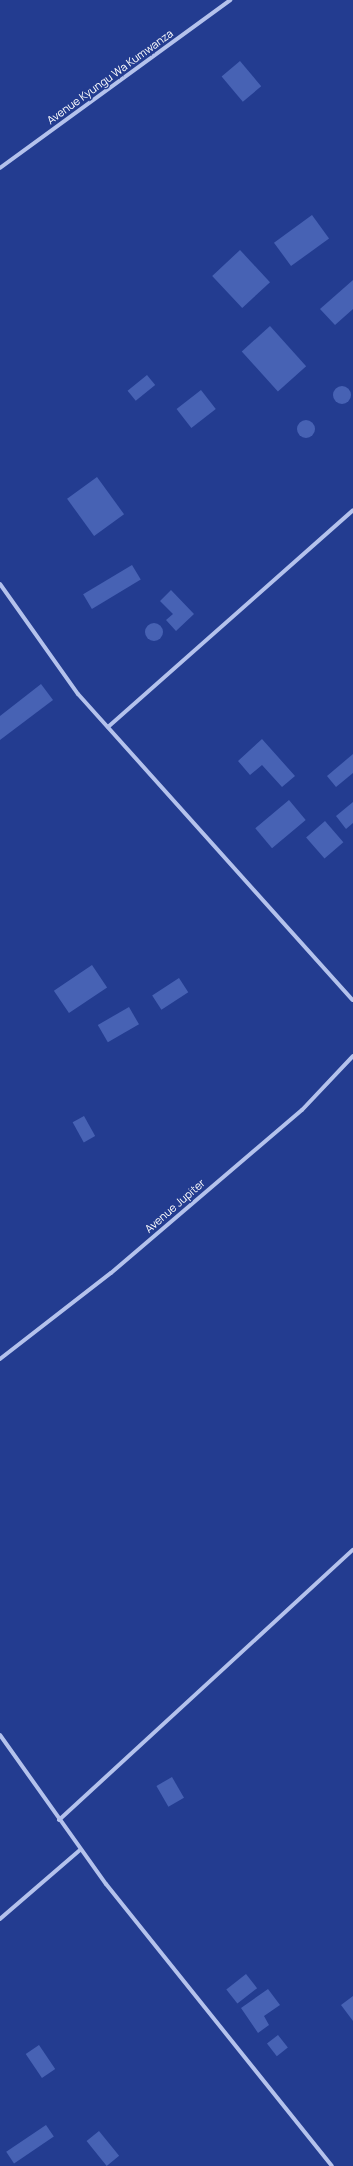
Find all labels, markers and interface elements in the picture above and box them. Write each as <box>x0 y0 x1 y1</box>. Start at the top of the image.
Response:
street label: Avenue Kyungu Wa Kumwanza <box>44 27 176 127</box>
street label: Avenue Jupiter <box>142 1176 208 1236</box>

